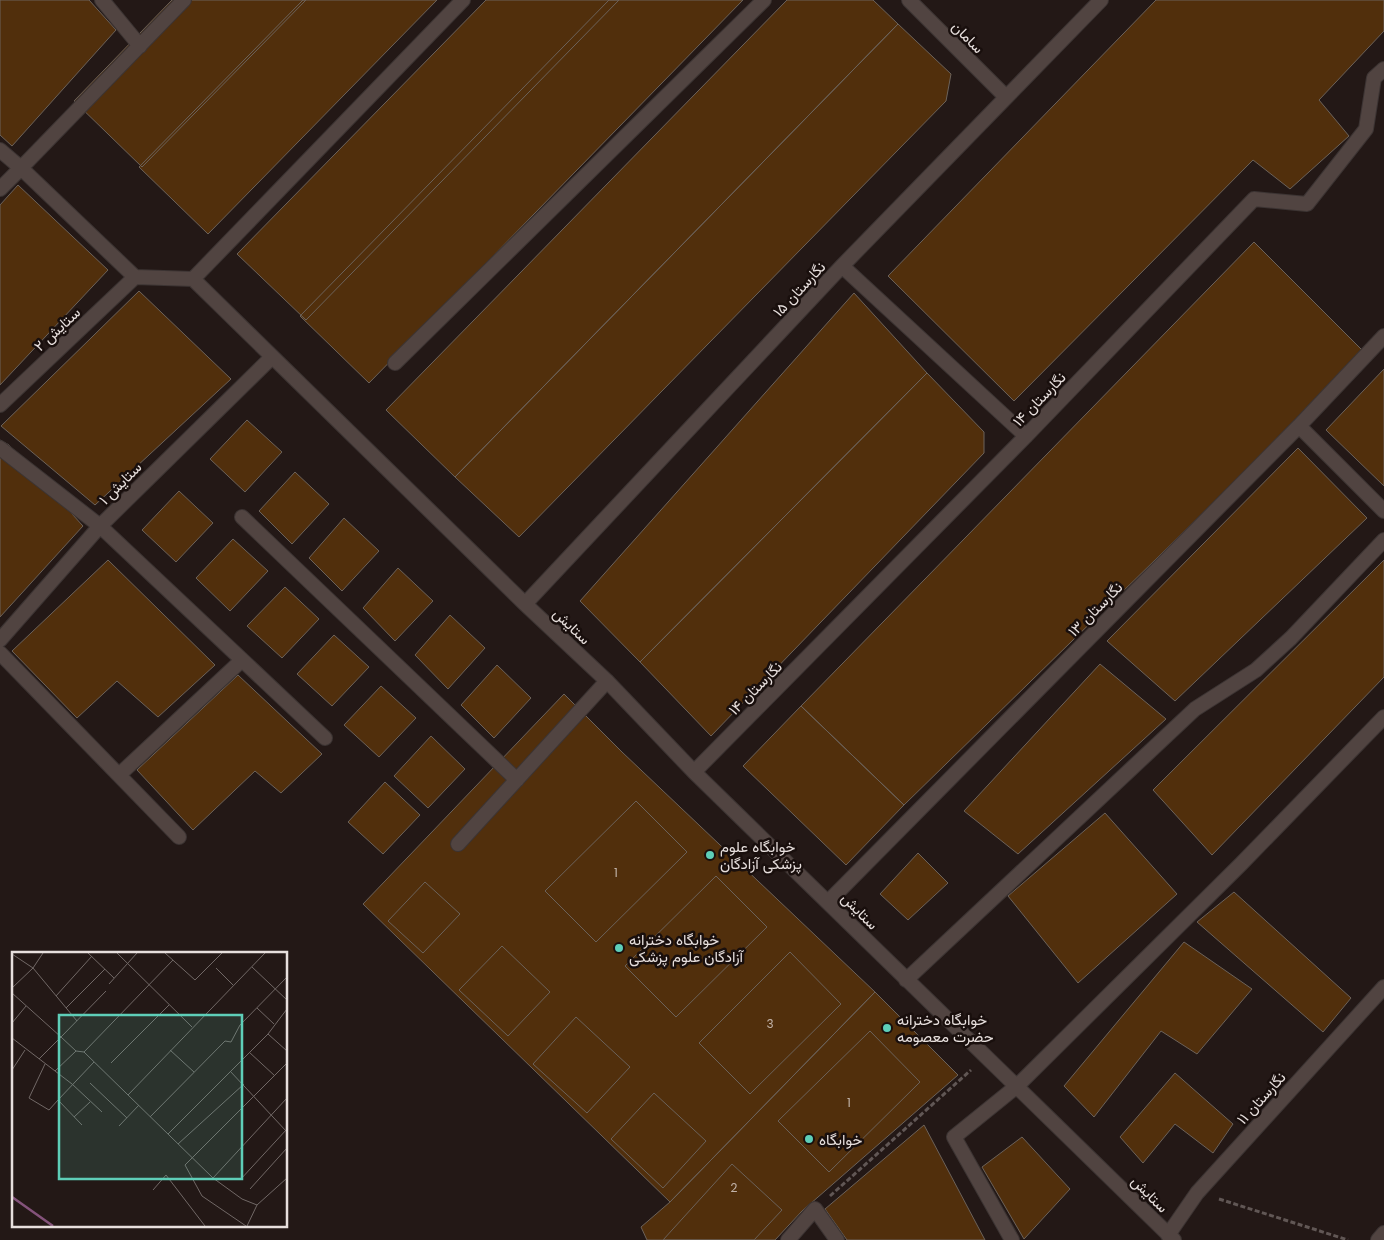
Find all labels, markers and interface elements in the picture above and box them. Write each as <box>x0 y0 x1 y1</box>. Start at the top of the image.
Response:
street label: سامان <box>947 16 989 58</box>
street label: نگارستان ۱۵ <box>768 257 830 321</box>
street label: ستایش ۲ <box>29 302 85 356</box>
street label: نگارستان ۱۴ <box>1008 367 1070 431</box>
street label: ستایش ۱ <box>94 457 146 509</box>
street label: نگارستان ۱۳ <box>1063 577 1127 641</box>
street label: ستایش <box>549 603 595 649</box>
street label: نگارستان ۱۴ <box>723 656 787 720</box>
place label: خوابگاه علوم پزشکی آزادگان <box>720 836 802 874</box>
marker: خوابگاه علوم پزشکی آزادگان <box>704 849 716 861</box>
house number: 1 <box>614 864 618 881</box>
street label: ستایش <box>837 888 883 934</box>
place label: خوابگاه دخترانه آزادگان علوم پزشکی <box>629 929 745 967</box>
marker: خوابگاه دخترانه آزادگان علوم پزشکی <box>613 942 625 954</box>
inset map <box>12 952 288 1228</box>
place label: خوابگاه دخترانه حضرت معصومه <box>897 1009 994 1047</box>
house number: 3 <box>766 1015 774 1032</box>
marker: خوابگاه دخترانه حضرت معصومه <box>881 1022 893 1034</box>
street label: نگارستان ۱۱ <box>1232 1067 1290 1129</box>
house number: 1 <box>847 1094 851 1111</box>
place label: خوابگاه <box>819 1129 862 1150</box>
marker: خوابگاه <box>803 1133 815 1145</box>
street label: ستایش <box>1127 1171 1173 1217</box>
house number: 2 <box>731 1179 738 1196</box>

